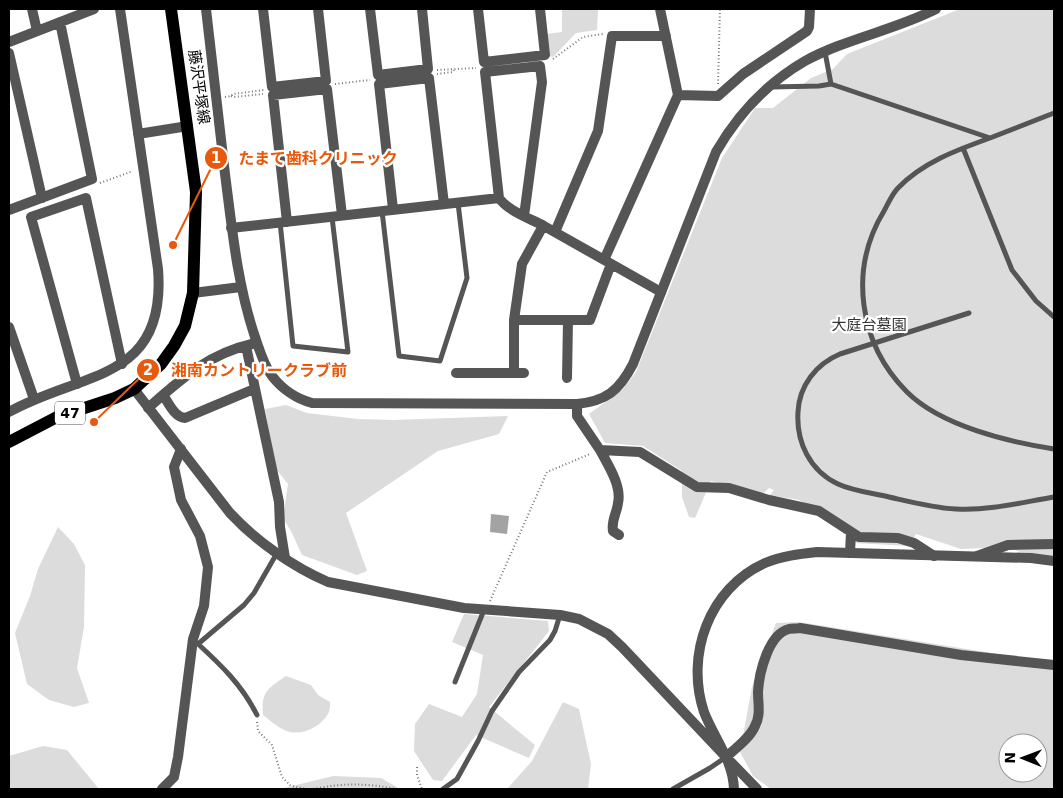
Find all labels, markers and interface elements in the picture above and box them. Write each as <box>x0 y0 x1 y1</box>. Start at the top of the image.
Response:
street label: 藤沢平塚線 <box>185 49 213 125</box>
callout: たまて歯科クリニック <box>203 142 408 173</box>
text: 1 <box>211 149 221 167</box>
text: たまて歯科クリニック <box>238 149 398 168</box>
park label: 大庭台墓園 <box>831 316 907 334</box>
callout: 湘南カントリークラブ前 <box>136 355 357 386</box>
text: 2 <box>143 361 153 379</box>
text: 湘南カントリークラブ前 <box>171 361 347 380</box>
road number: 47 <box>55 402 85 424</box>
north arrow <box>998 733 1048 783</box>
text: N <box>1002 752 1018 764</box>

